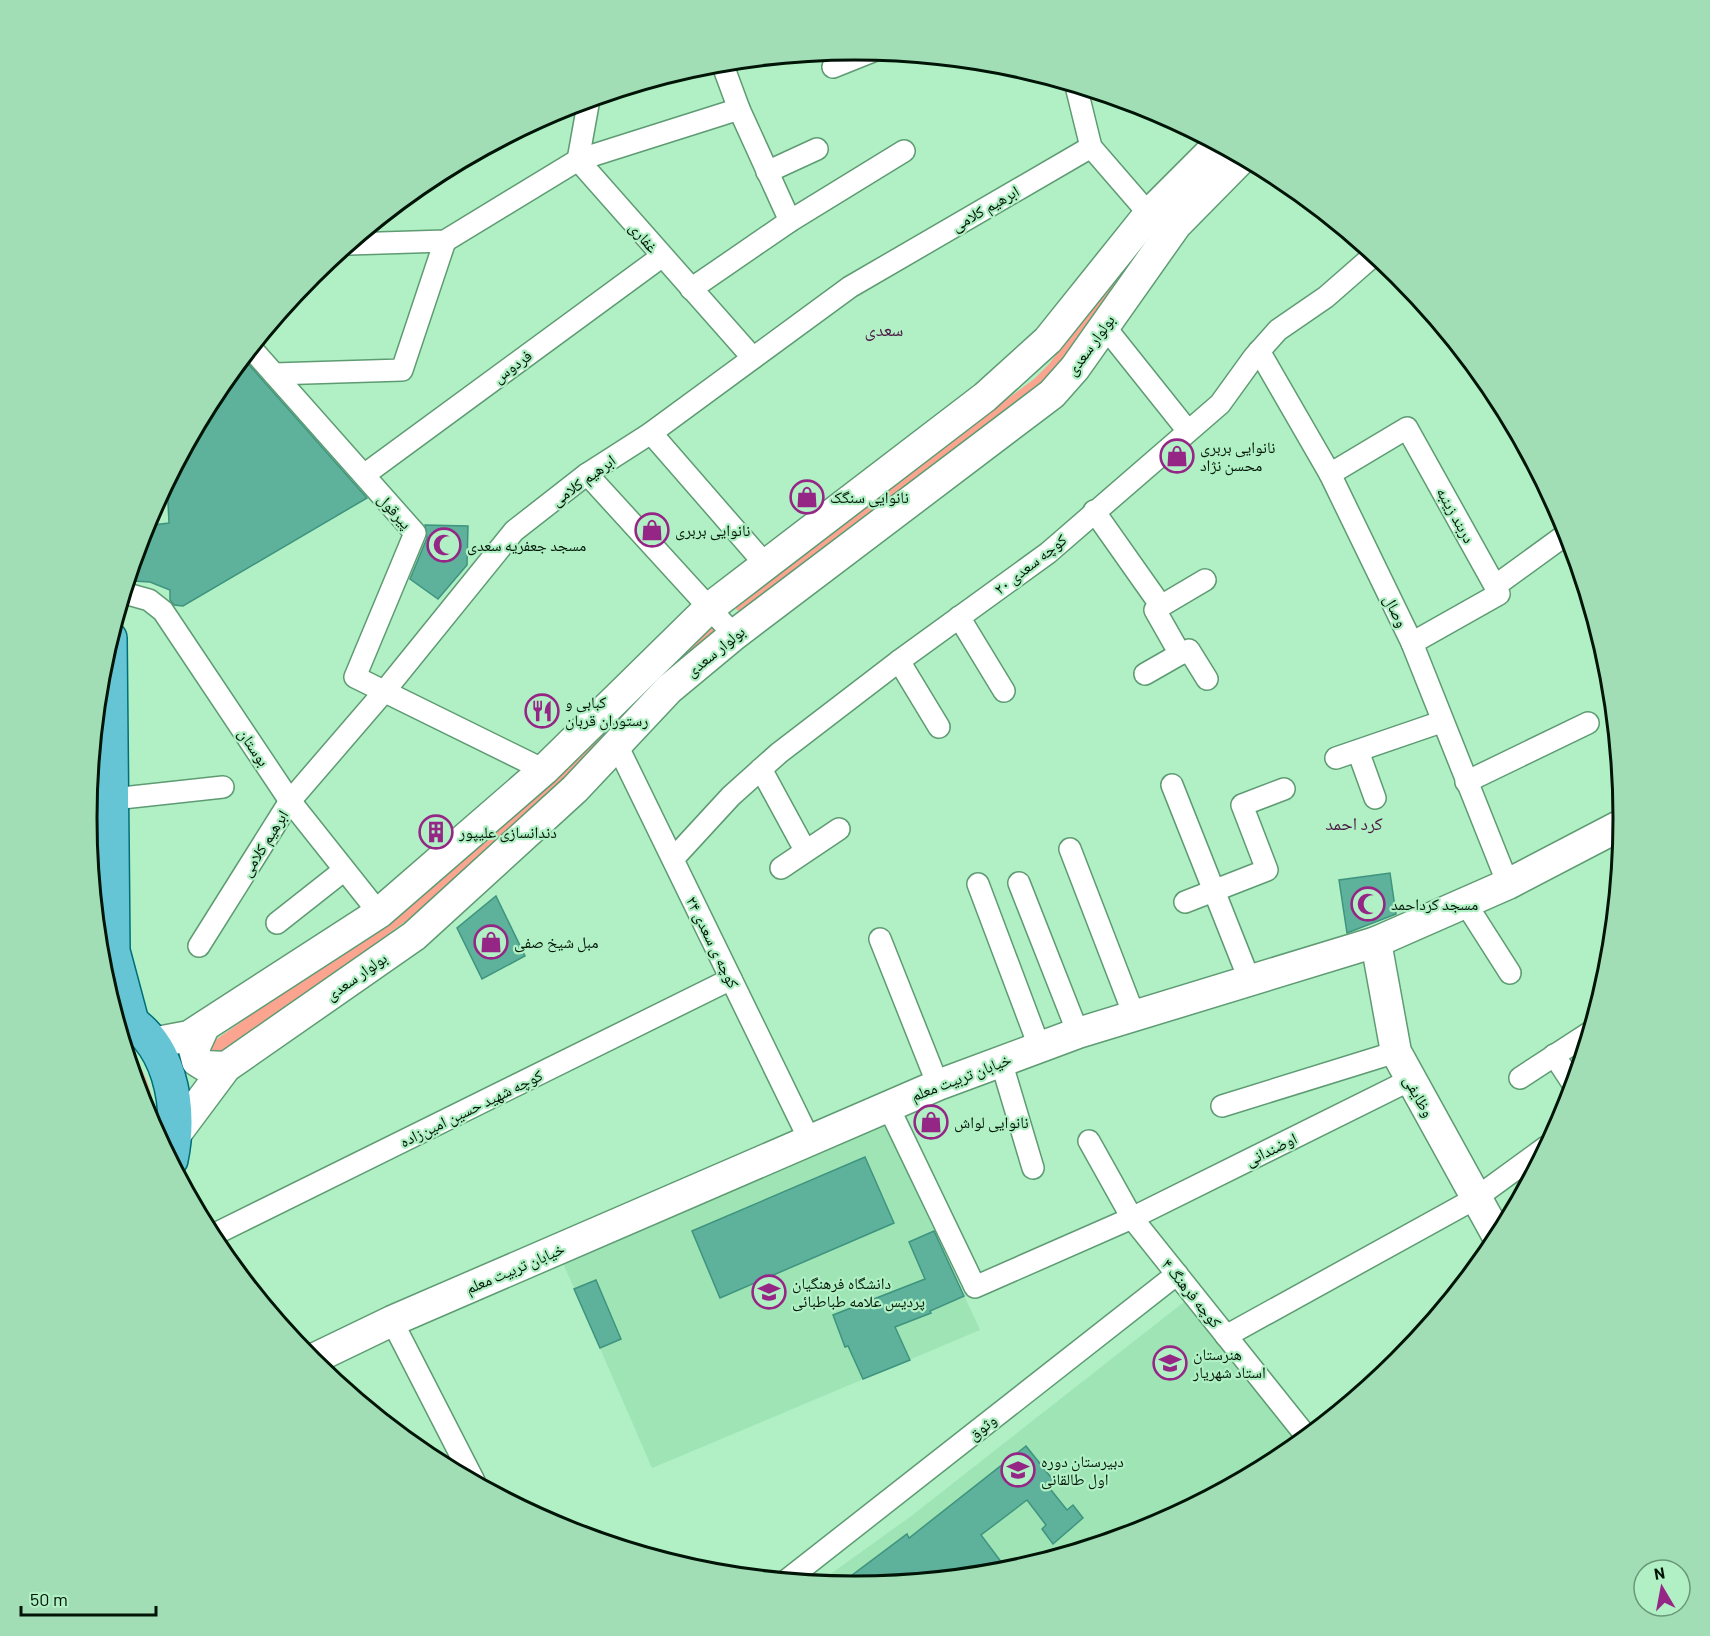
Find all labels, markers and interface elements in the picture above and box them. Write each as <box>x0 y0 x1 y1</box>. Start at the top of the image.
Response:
street label: ابرهیم کلامی <box>948 181 1023 236</box>
street label: غفاری <box>625 217 663 257</box>
street label: بولوار سعدی <box>1061 311 1120 380</box>
district label: سعدی <box>865 318 903 341</box>
street label: فردوس <box>489 345 536 388</box>
place label: نانوایی بربری محسن نژاد <box>1200 437 1275 476</box>
shop icon: نانوایی بربری محسن نژاد <box>1159 438 1195 474</box>
street label: ابرهیم کلامی <box>547 450 620 511</box>
shop icon: نانوایی سنگک <box>789 479 825 515</box>
street label: دربند زینبه <box>1432 484 1480 546</box>
place label: نانوایی سنگک <box>830 487 909 508</box>
street label: پیرقول <box>373 489 416 534</box>
shop icon: نانوایی بربری <box>634 512 670 548</box>
place label: نانوایی بربری <box>675 520 750 541</box>
mosque icon: مسجد جعفریه سعدی <box>426 527 462 563</box>
street label: کوچه سعدی ۲۰ <box>990 529 1071 599</box>
place label: مسجد جعفریه سعدی <box>467 535 586 556</box>
street label: وصال <box>1379 591 1412 631</box>
street label: بولوار سعدی <box>681 621 749 682</box>
place label: کبابی و رستوران قربان <box>565 692 649 731</box>
restaurant icon: کبابی و رستوران قربان <box>524 693 560 729</box>
street label: بوستان <box>233 724 274 770</box>
street label: ابرهیم کلامی <box>236 806 293 881</box>
district label: کرد احمد <box>1325 812 1383 834</box>
building icon: دندانسازی علیپور <box>418 814 454 850</box>
place label: دندانسازی علیپور <box>458 822 557 843</box>
mosque icon: مسجد کرداحمد <box>1350 886 1386 922</box>
street label: کوچه ی سعدی ۲۴ <box>681 893 744 992</box>
place label: مسجد کرداحمد <box>1391 894 1478 914</box>
shop icon: مبل شیخ صفی <box>473 924 509 960</box>
place label: مبل شیخ صفی <box>514 932 599 953</box>
street label: بولوار سعدی <box>321 948 391 1005</box>
street label: خیابان تربیت معلم <box>908 1049 1014 1106</box>
street label: کوچه شهید حسین امین‌زاده <box>396 1065 546 1152</box>
street label: وظایفی <box>1399 1072 1439 1121</box>
shop icon: نانوایی لواش <box>913 1104 949 1140</box>
place label: نانوایی لواش <box>954 1112 1029 1133</box>
street label: اوضندانی <box>1242 1128 1301 1171</box>
street label: خیابان تربیت معلم <box>462 1238 568 1299</box>
street label: کوچه فرهنگ ۴ <box>1158 1254 1226 1332</box>
place label: دانشگاه فرهنگیان پردیس علامه طباطبائی <box>792 1273 925 1312</box>
school or university icon: دانشگاه فرهنگیان پردیس علامه طباطبائی <box>751 1274 787 1310</box>
place label: هنرستان استاد شهریار <box>1192 1344 1266 1382</box>
school or university icon: هنرستان استاد شهریار <box>1152 1345 1188 1381</box>
street label: وثوق <box>964 1410 1001 1445</box>
place label: دبیرستان دوره اول طالقانی <box>1041 1451 1124 1490</box>
school or university icon: دبیرستان دوره اول طالقانی <box>1000 1452 1036 1488</box>
north arrow <box>1632 1558 1692 1618</box>
text: N <box>1652 1562 1666 1583</box>
scale bar <box>21 1579 156 1617</box>
text: 50 m <box>30 1588 68 1610</box>

